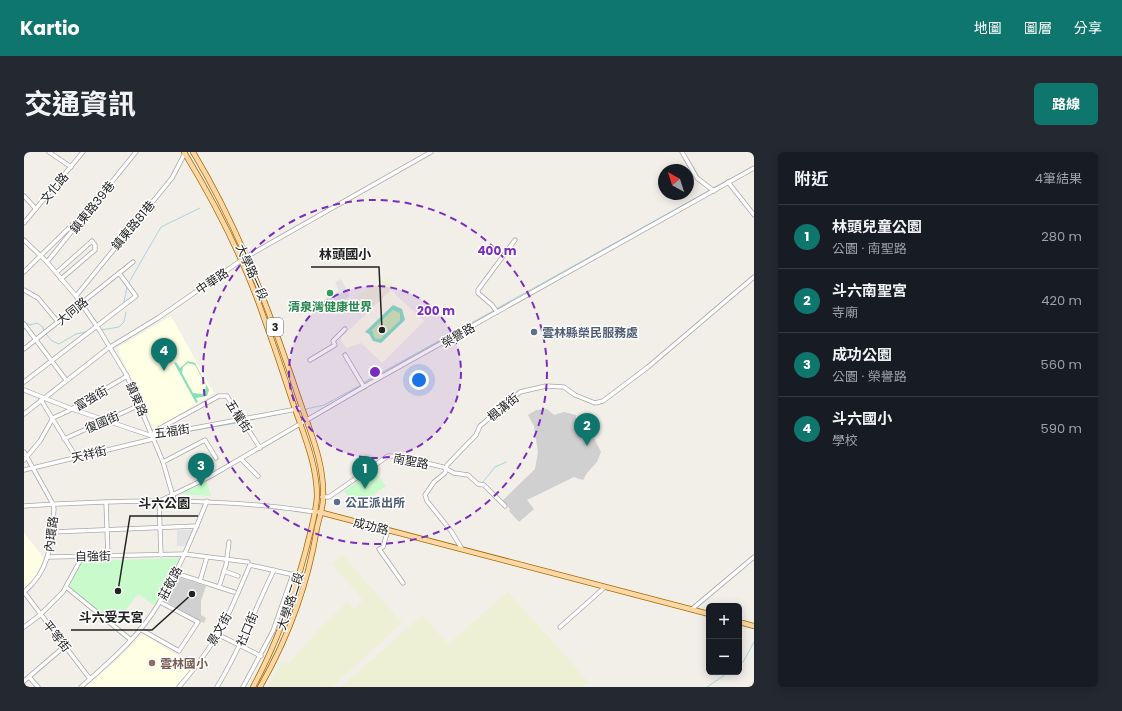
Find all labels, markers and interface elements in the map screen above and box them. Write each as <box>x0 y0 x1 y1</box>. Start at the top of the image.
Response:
text: Kartio <box>20 15 80 42</box>
text: 地圖 <box>974 18 1002 38</box>
text: 圖層 <box>1024 18 1052 38</box>
text: 分享 <box>1074 18 1102 38</box>
button: 路線 <box>1034 83 1098 125</box>
text: 交通資訊 <box>24 85 136 124</box>
north arrow <box>658 164 694 200</box>
text: 附近 <box>794 167 828 191</box>
street label: 文化路 <box>36 169 72 207</box>
text: 4筆結果 <box>1035 169 1082 188</box>
street label: 鎮東路39巷 <box>66 177 118 237</box>
street label: 鎮東路81巷 <box>107 197 159 253</box>
text: 林頭兒童公園 <box>832 216 922 237</box>
text: 1 <box>805 227 809 246</box>
text: 280 m <box>1041 227 1082 246</box>
text: 公園 · 南聖路 <box>832 239 907 258</box>
street label: 大學路一段 <box>232 241 272 303</box>
callout: 林頭國小 <box>311 242 379 267</box>
text: 400 m <box>477 242 517 259</box>
text: 林頭國小 <box>319 245 372 264</box>
street label: 中華路 <box>192 264 232 298</box>
text: 斗六南聖宮 <box>832 280 907 301</box>
marker: 清泉灣健康世界 <box>325 288 335 298</box>
text: 2 <box>803 291 811 310</box>
text: 420 m <box>1041 291 1082 310</box>
street label: 大同路 <box>53 293 91 329</box>
place label: 清泉灣健康世界 <box>288 298 372 315</box>
text: 200 m <box>417 302 455 319</box>
text: 寺廟 <box>832 303 858 322</box>
road number: 3 <box>267 318 283 336</box>
street label: 榮譽路 <box>438 319 478 351</box>
place label: 雲林縣榮民服務處 <box>542 324 638 341</box>
marker: 雲林縣榮民服務處 <box>529 327 539 337</box>
pin: 4 <box>151 338 177 371</box>
text: 成功公園 <box>832 344 892 365</box>
text: 3 <box>803 355 811 374</box>
text: 560 m <box>1041 355 1082 374</box>
centre of rings <box>368 365 382 379</box>
text: 公園 · 榮譽路 <box>832 367 907 386</box>
your location <box>409 370 429 390</box>
street label: 鎮東路 <box>122 379 152 419</box>
street label: 富強街 <box>71 382 111 414</box>
street label: 楓溝街 <box>484 389 522 425</box>
street label: 五權街 <box>222 396 256 436</box>
street label: 復國街 <box>82 407 122 437</box>
text: 斗六國小 <box>832 408 892 429</box>
pin: 2 <box>574 413 600 446</box>
text: 4 <box>803 419 811 438</box>
text: 590 m <box>1041 419 1082 438</box>
street label: 五福街 <box>153 420 191 442</box>
text: 學校 <box>832 431 858 450</box>
street label: 天祥街 <box>70 442 108 466</box>
street label: 南聖路 <box>392 449 430 473</box>
pin: 3 <box>188 453 214 486</box>
pin: 1 <box>352 456 378 489</box>
callout: 斗六公園 <box>130 491 198 516</box>
text: 斗六公園 <box>138 494 190 513</box>
place label: 公正派出所 <box>345 494 405 511</box>
marker: 公正派出所 <box>332 497 342 507</box>
street label: 成功路 <box>351 513 391 539</box>
street label: 內環路 <box>40 515 62 553</box>
street label: 自強街 <box>75 547 111 565</box>
street label: 莊敬路 <box>154 563 186 603</box>
street label: 大學路二段 <box>273 570 307 632</box>
map controls <box>706 603 742 675</box>
button: + <box>706 603 742 639</box>
callout: 斗六受天宮 <box>71 605 152 630</box>
text: 斗六受天宮 <box>78 608 144 627</box>
street label: 景文街 <box>203 609 235 649</box>
street label: 社口街 <box>232 609 262 649</box>
street label: 平等街 <box>39 617 75 655</box>
button: − <box>706 639 742 675</box>
place label: 雲林國小 <box>160 655 208 672</box>
marker: 雲林國小 <box>147 658 157 668</box>

